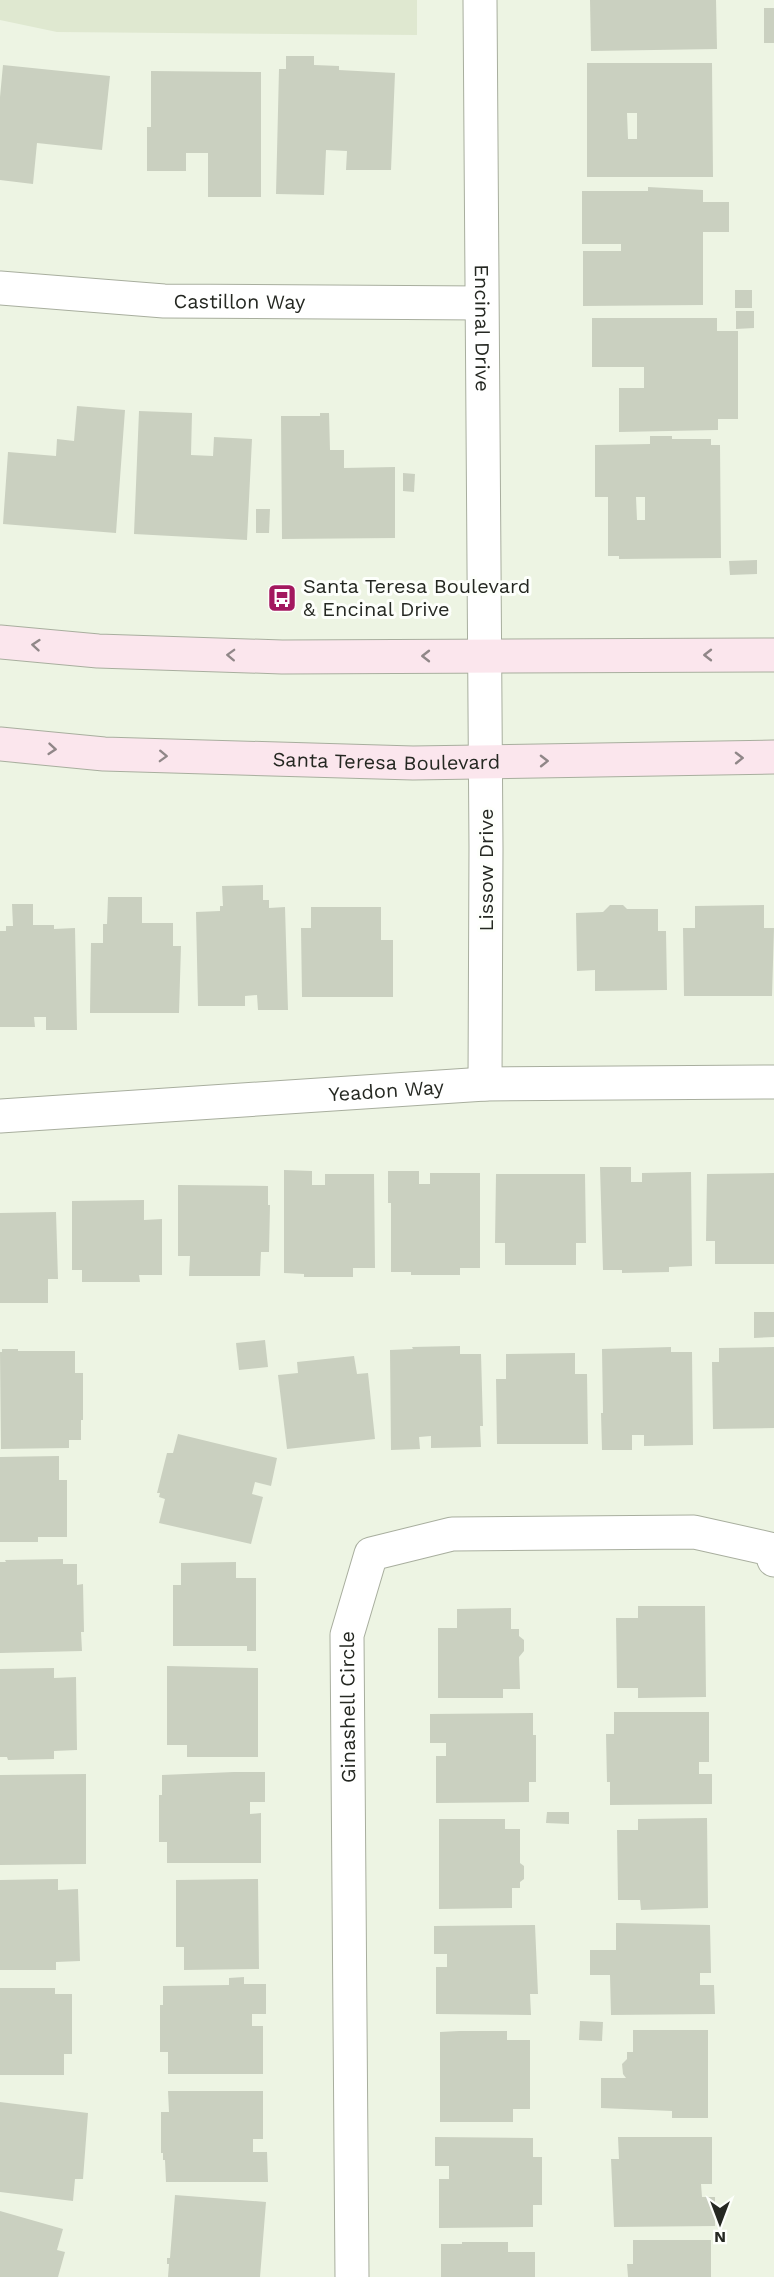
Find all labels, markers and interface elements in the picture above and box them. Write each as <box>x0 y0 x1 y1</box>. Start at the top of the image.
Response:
street label: Encinal Drive <box>470 264 495 392</box>
street label: Castillon Way <box>174 289 306 314</box>
place label: Santa Teresa Boulevard & Encinal Drive <box>303 574 530 621</box>
bus stop icon: Santa Teresa Boulevard & Encinal Drive <box>266 582 298 614</box>
one-way arrow <box>32 639 41 652</box>
one-way arrow <box>226 649 235 661</box>
one-way arrow <box>704 649 713 661</box>
one-way arrow <box>421 650 430 662</box>
one-way arrow <box>48 742 57 755</box>
street label: Santa Teresa Boulevard <box>272 747 500 775</box>
one-way arrow <box>158 749 167 762</box>
one-way arrow <box>735 751 744 764</box>
one-way arrow <box>540 755 549 767</box>
street label: Lissow Drive <box>474 809 498 931</box>
street label: Yeadon Way <box>328 1075 445 1106</box>
street label: Ginashell Circle <box>335 1631 360 1783</box>
north arrow <box>690 2193 750 2253</box>
text: N <box>714 2228 726 2247</box>

